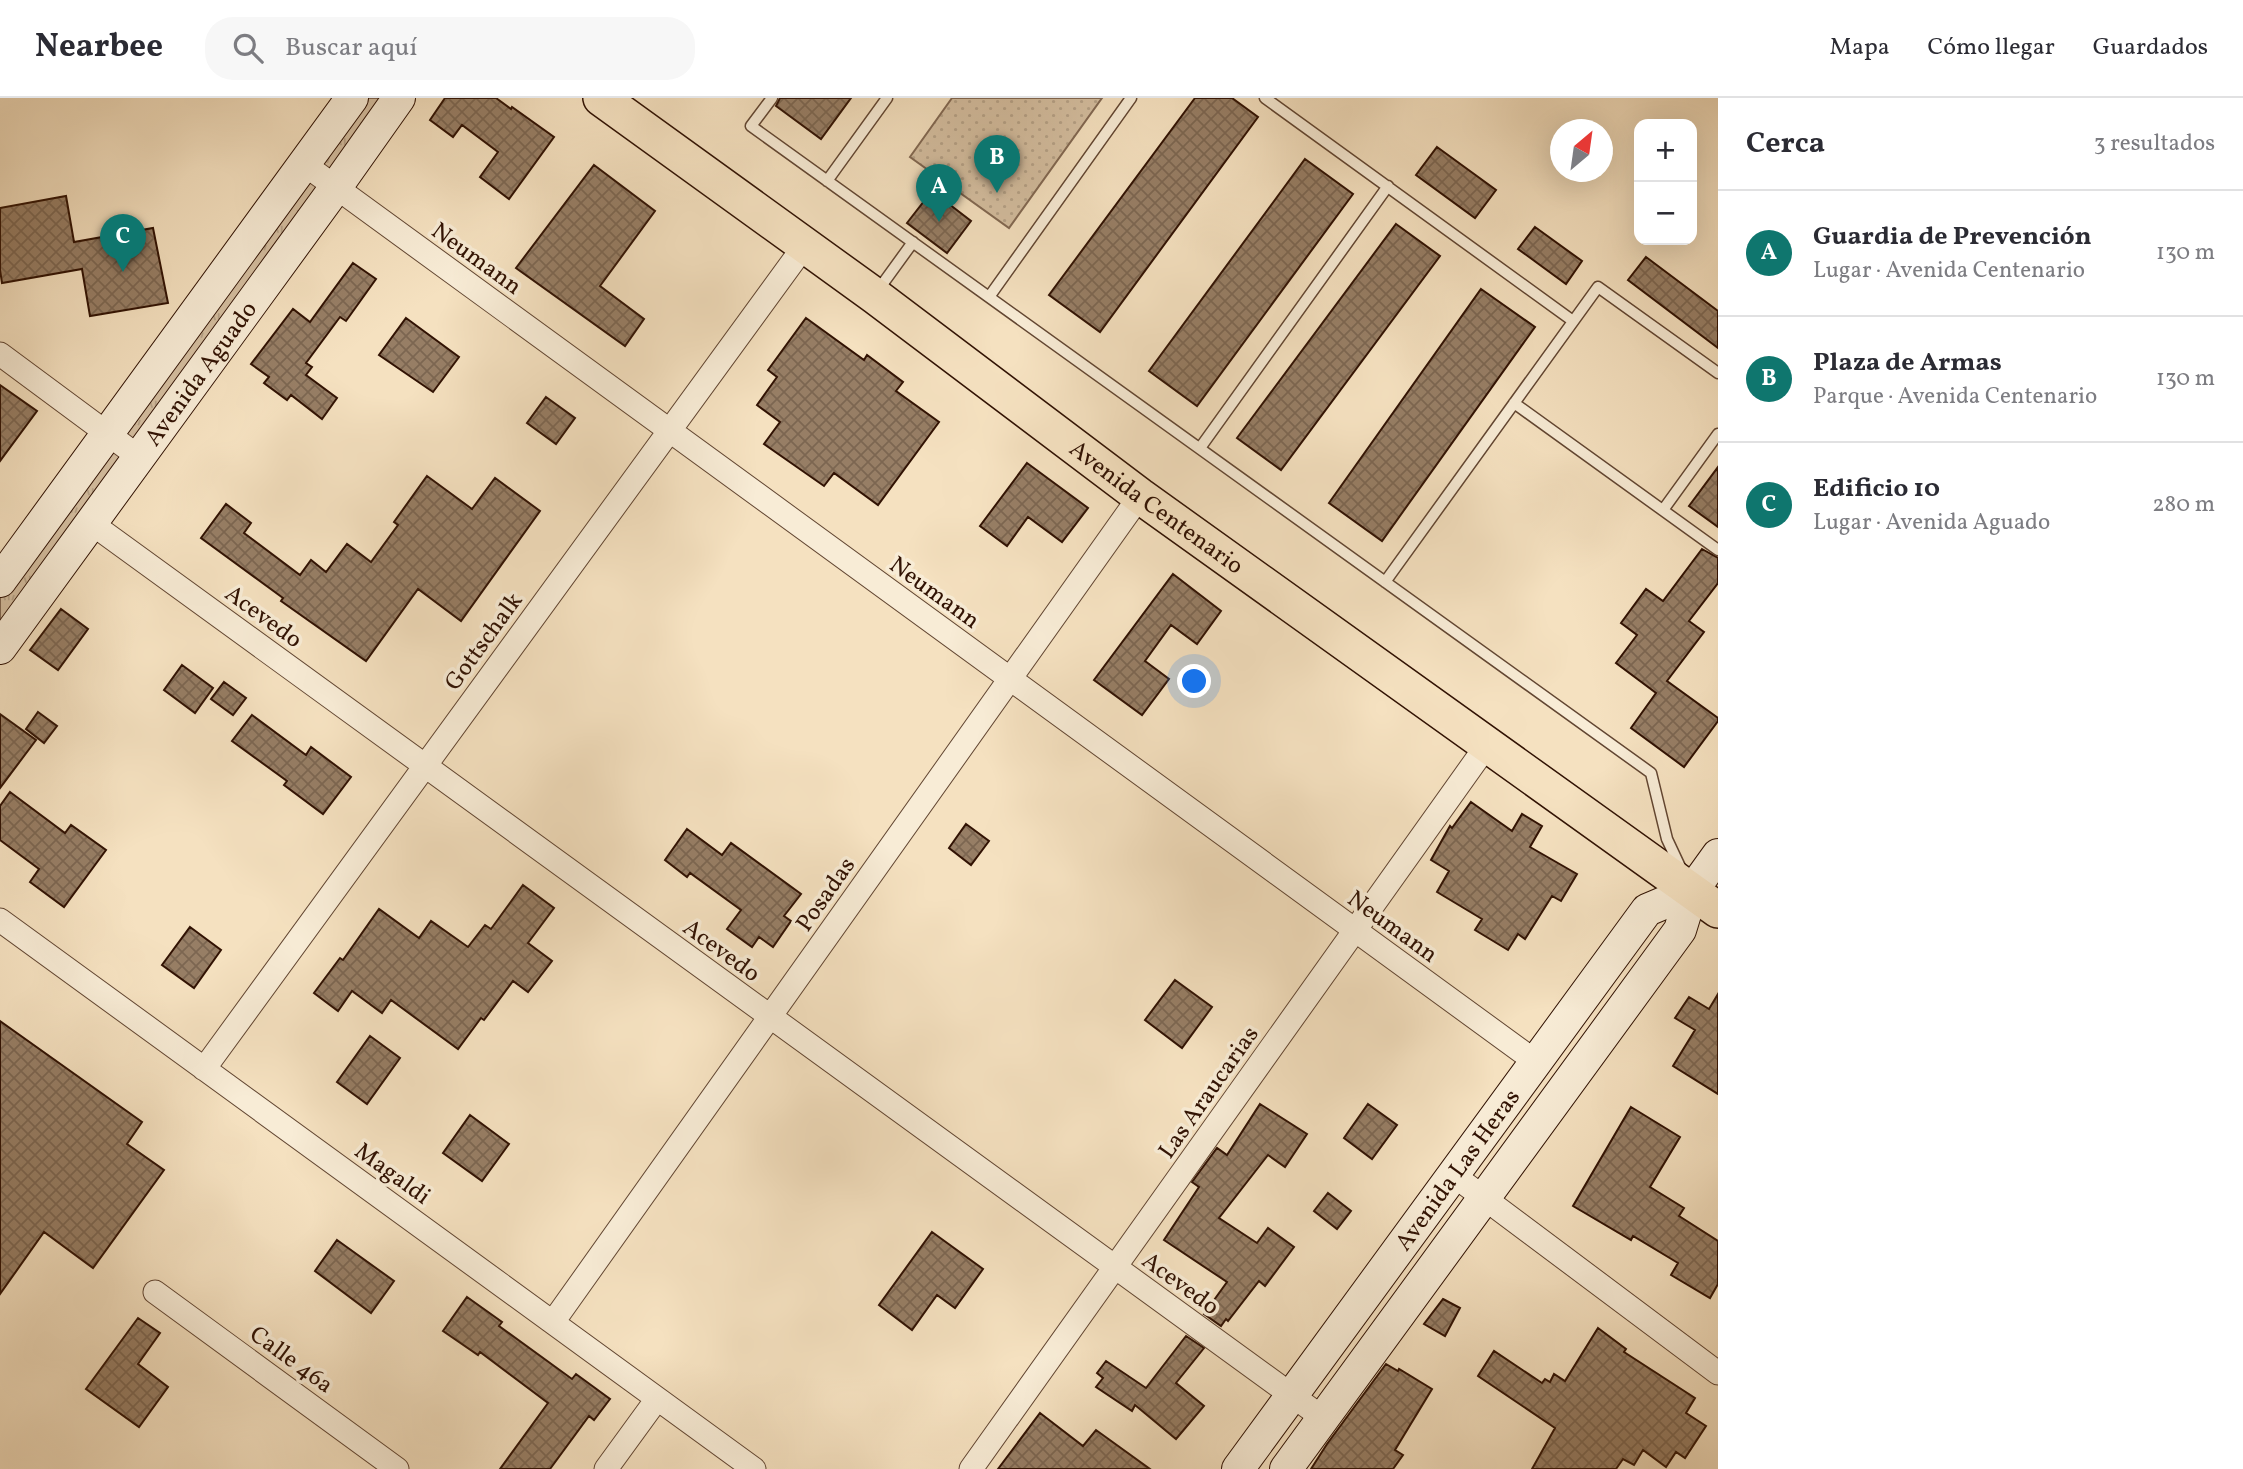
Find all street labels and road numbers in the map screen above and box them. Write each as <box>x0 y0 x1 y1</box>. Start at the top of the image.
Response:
street label: Neumann <box>424 215 528 304</box>
street label: Avenida Aguado <box>137 295 266 454</box>
street label: Avenida Centenario <box>1061 433 1250 584</box>
street label: Neumann <box>882 549 986 638</box>
street label: Acevedo <box>217 578 309 657</box>
street label: Gottschalk <box>437 586 532 698</box>
street label: Posadas <box>789 851 865 939</box>
street label: Neumann <box>1340 883 1444 972</box>
street label: Acevedo <box>675 912 767 991</box>
street label: Las Araucarias <box>1151 1020 1268 1166</box>
street label: Avenida Las Heras <box>1388 1083 1530 1259</box>
street label: Magaldi <box>347 1135 437 1214</box>
street label: Acevedo <box>1134 1245 1226 1324</box>
street label: Calle 46a <box>242 1319 340 1403</box>

